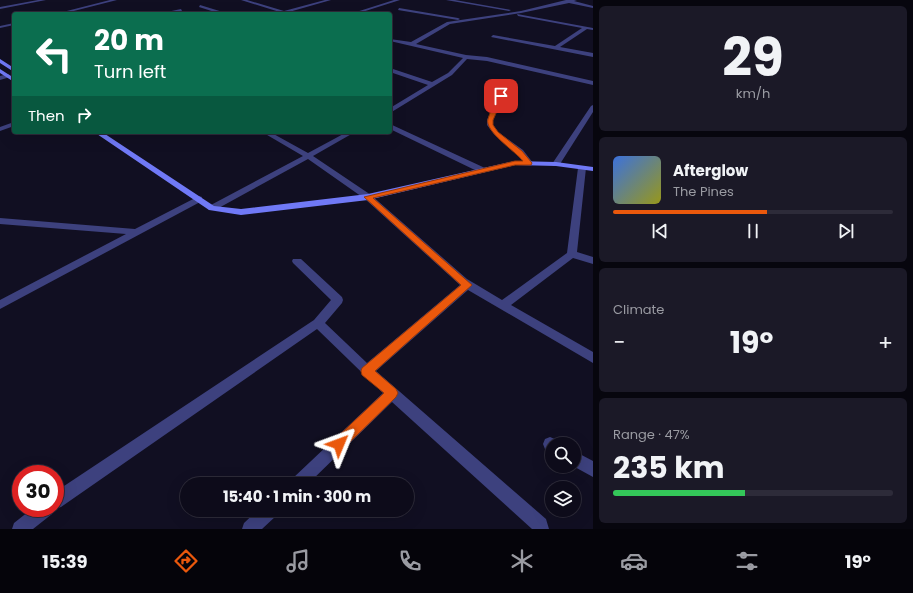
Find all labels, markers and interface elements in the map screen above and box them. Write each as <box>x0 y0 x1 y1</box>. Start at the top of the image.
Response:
text: 20 m <box>94 21 164 60</box>
text: 29 <box>722 21 784 94</box>
icon: left <box>28 28 80 80</box>
text: Turn left <box>94 59 166 84</box>
pin <box>484 79 518 113</box>
text: km/h <box>736 84 770 103</box>
icon: arrive <box>490 85 512 107</box>
icon: right <box>73 104 95 126</box>
text: Then <box>28 105 65 126</box>
text: Afterglow <box>673 160 748 181</box>
text: The Pines <box>673 182 734 201</box>
icon: previous <box>649 220 671 242</box>
icon: pause <box>742 220 764 242</box>
icon: next <box>835 220 857 242</box>
text: Climate <box>613 300 664 319</box>
text: 19° <box>730 321 773 364</box>
text: − <box>613 327 625 358</box>
text: + <box>878 327 893 358</box>
position arrow <box>318 423 360 465</box>
text: Range · 47% <box>613 425 690 444</box>
map controls <box>545 437 581 517</box>
button: search <box>545 437 581 473</box>
text: 235 km <box>613 446 724 489</box>
speed limit sign: 30 <box>12 465 64 517</box>
button: layers <box>545 481 581 517</box>
text: 15:40 · 1 min · 300 m <box>223 486 371 507</box>
icon: directions <box>172 547 200 575</box>
icon: music <box>284 547 312 575</box>
icon: phone <box>396 547 424 575</box>
icon: climate <box>508 547 536 575</box>
icon: car <box>620 547 648 575</box>
icon: filters <box>733 547 761 575</box>
text: 15:39 <box>42 549 88 574</box>
text: 19° <box>845 549 871 574</box>

